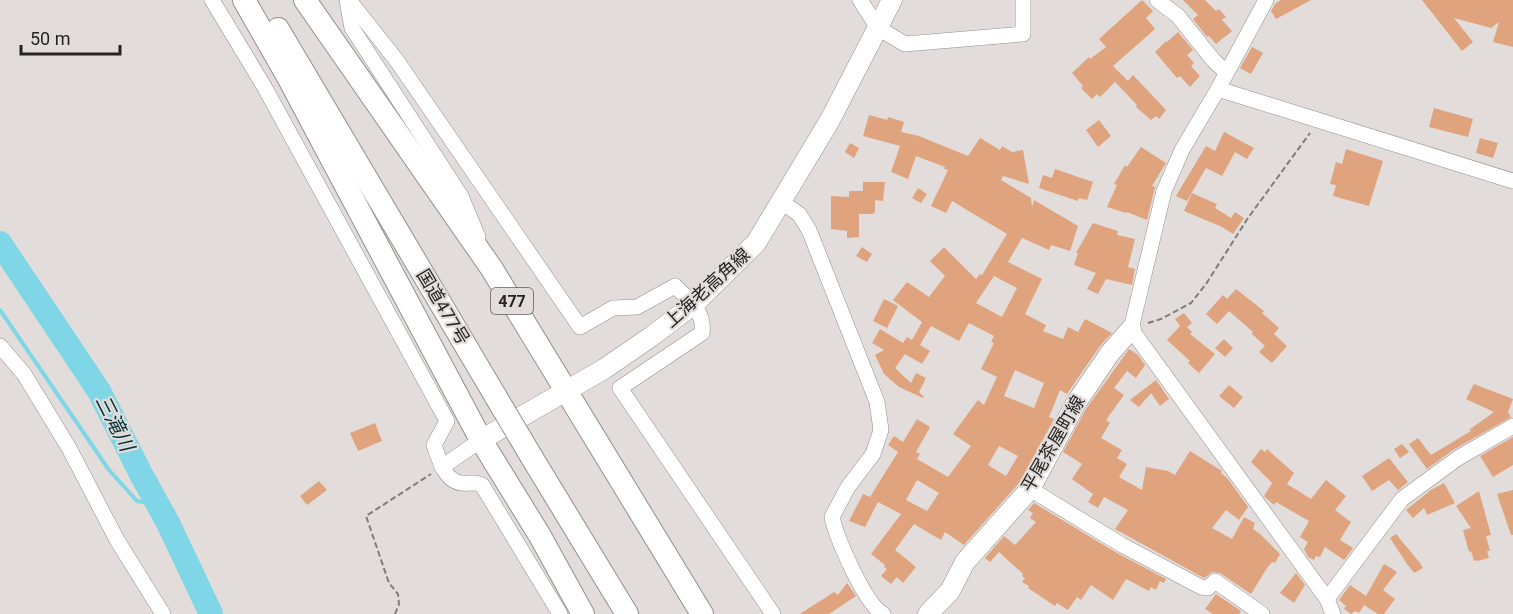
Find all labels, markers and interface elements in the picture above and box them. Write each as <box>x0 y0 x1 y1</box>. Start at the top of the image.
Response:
scale bar <box>21 18 120 56</box>
text: 50 m <box>30 28 70 49</box>
street label: 上海老高角線 <box>660 244 754 332</box>
street label: 国道477号 <box>413 265 474 348</box>
road number: 477 <box>491 288 533 314</box>
water label: 三滝川 <box>91 391 140 457</box>
street label: 平尾茶屋町線 <box>1016 392 1089 496</box>

